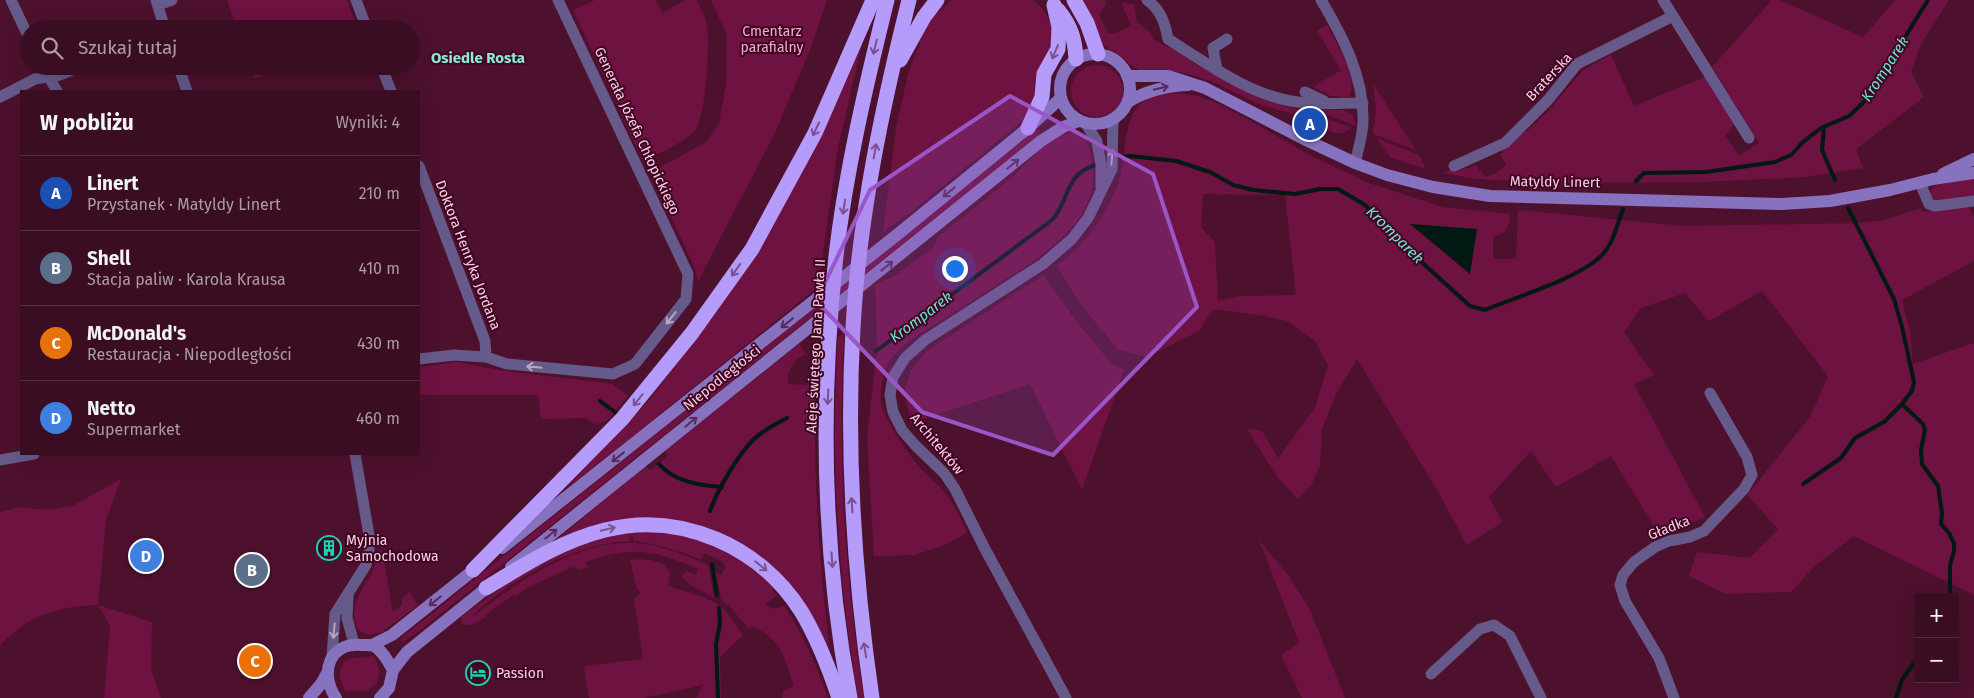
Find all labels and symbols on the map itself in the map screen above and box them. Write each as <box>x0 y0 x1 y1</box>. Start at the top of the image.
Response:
park label: Cmentarz parafialny <box>741 23 804 56</box>
water label: Kromparek <box>1857 33 1913 105</box>
one-way arrow <box>870 39 879 55</box>
street label: Generała Józefa Chłopickiego <box>591 44 683 218</box>
one-way arrow <box>1050 44 1060 59</box>
district label: Osiedle Rosta <box>431 49 525 67</box>
street label: Braterska <box>1522 49 1576 105</box>
one-way arrow <box>1152 83 1168 92</box>
pin: A <box>1294 105 1326 143</box>
one-way arrow <box>811 121 821 136</box>
one-way arrow <box>871 144 881 160</box>
one-way arrow <box>1108 149 1117 165</box>
one-way arrow <box>1006 159 1019 170</box>
street label: Matyldy Linert <box>1510 173 1601 191</box>
street label: Doktora Henryka Jordana <box>432 178 504 332</box>
one-way arrow <box>943 186 956 197</box>
one-way arrow <box>838 198 848 214</box>
water label: Kromparek <box>1363 203 1427 267</box>
your location <box>942 256 968 282</box>
street label: Aleje świętego Jana Pawła II <box>803 258 829 434</box>
one-way arrow <box>880 261 893 272</box>
one-way arrow <box>731 263 741 277</box>
water label: Kromparek <box>886 288 956 346</box>
one-way arrow <box>666 311 677 324</box>
one-way arrow <box>781 318 794 329</box>
street label: Niepodległości <box>680 342 764 414</box>
one-way arrow <box>526 362 542 372</box>
one-way arrow <box>823 389 832 405</box>
one-way arrow <box>633 393 644 406</box>
street label: Architektów <box>907 410 967 478</box>
one-way arrow <box>684 417 697 428</box>
one-way arrow <box>612 451 625 462</box>
one-way arrow <box>848 497 857 513</box>
street label: Gładka <box>1646 512 1692 544</box>
one-way arrow <box>600 524 616 533</box>
one-way arrow <box>544 529 557 540</box>
place label: Myjnia Samochodowa <box>346 532 439 565</box>
building icon: Myjnia Samochodowa <box>316 535 342 561</box>
pin: D <box>130 537 162 575</box>
pin: B <box>236 551 268 589</box>
one-way arrow <box>827 551 837 567</box>
one-way arrow <box>754 560 767 571</box>
one-way arrow <box>429 595 442 606</box>
one-way arrow <box>329 622 339 638</box>
pin: C <box>239 642 271 680</box>
one-way arrow <box>859 642 869 658</box>
hotel icon: Passion <box>465 660 491 686</box>
place label: Passion <box>496 665 544 682</box>

